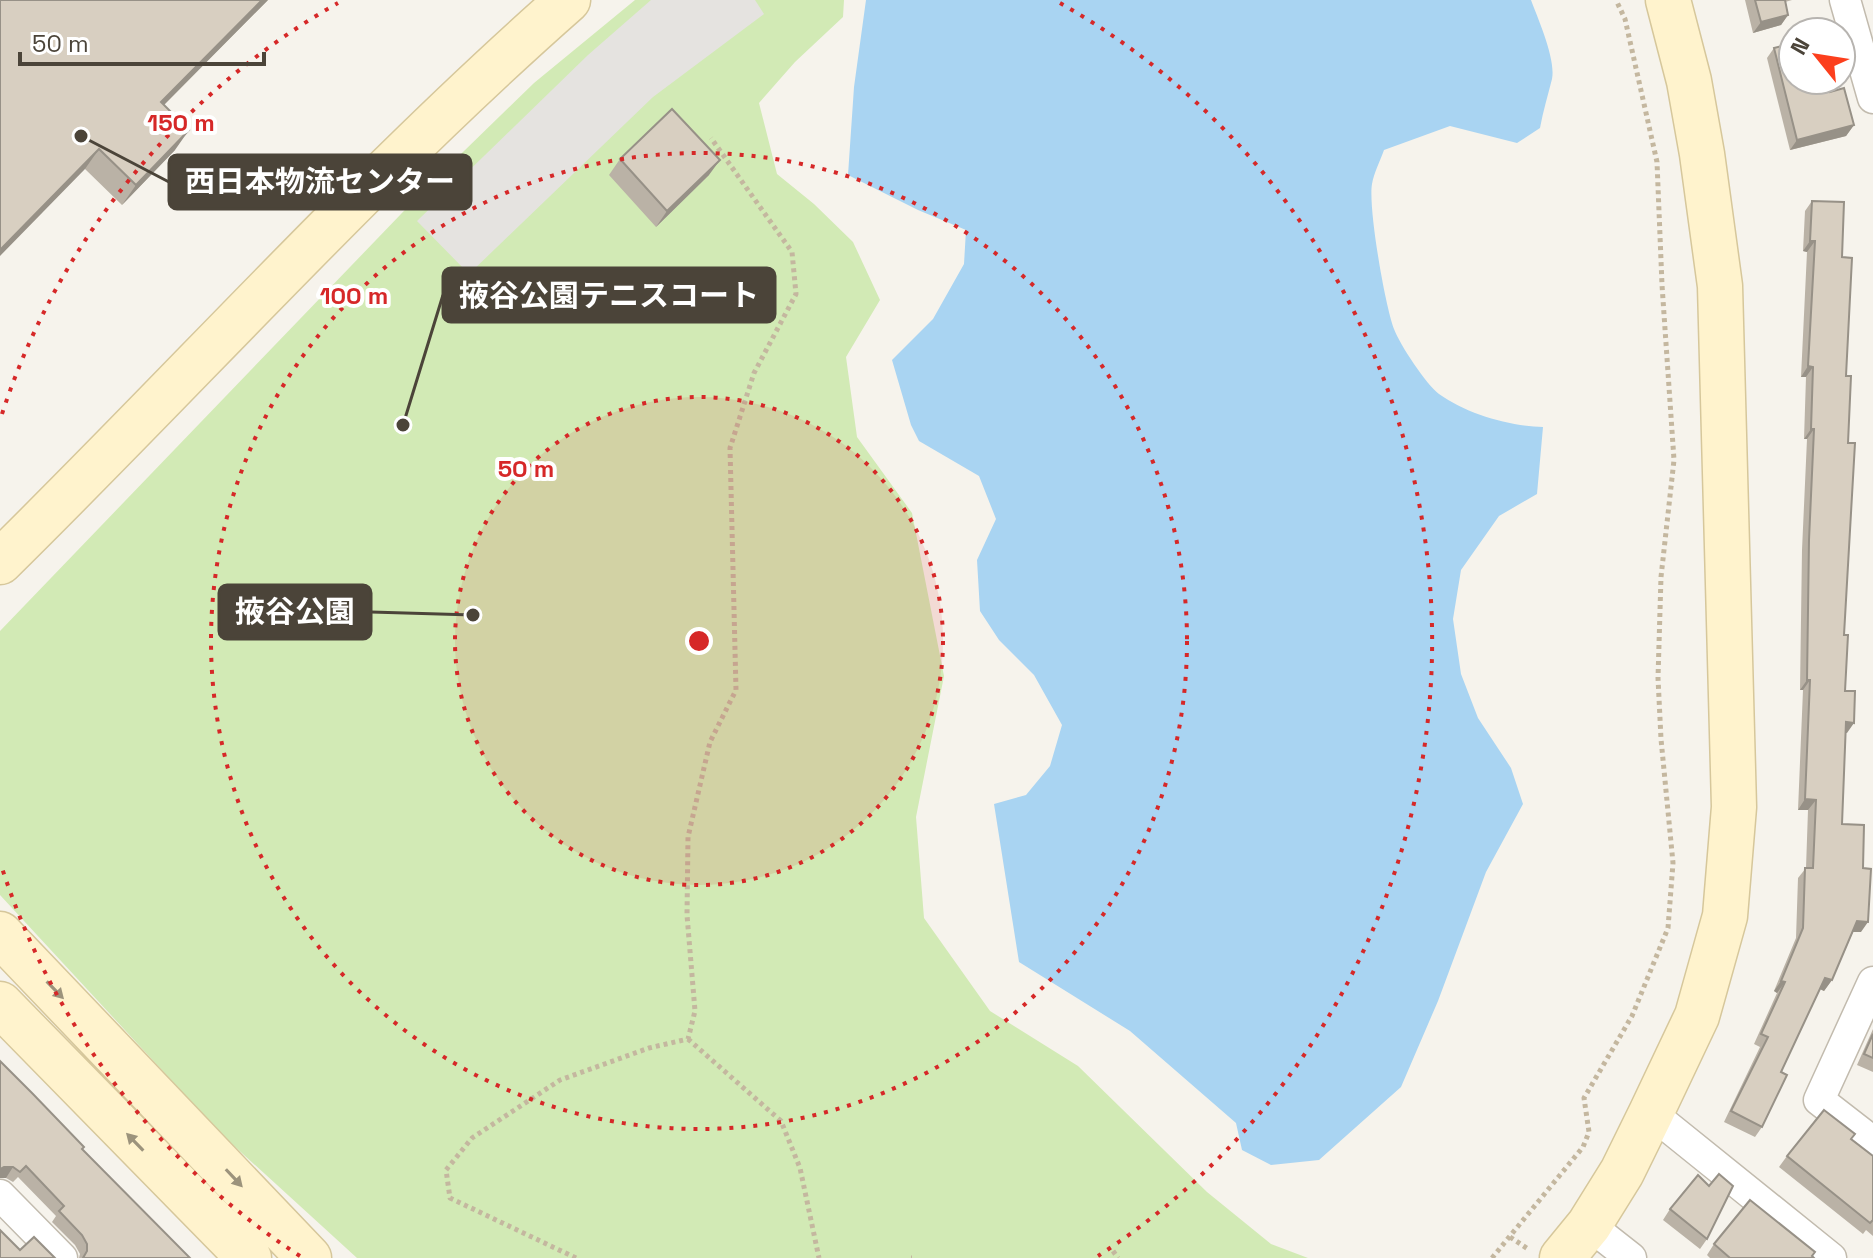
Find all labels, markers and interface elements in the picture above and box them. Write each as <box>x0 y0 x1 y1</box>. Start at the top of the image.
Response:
scale bar <box>20 16 264 66</box>
north arrow <box>1777 16 1857 96</box>
text: 50 m <box>32 28 89 59</box>
text: N <box>1784 33 1815 59</box>
text: 150 m <box>147 107 215 138</box>
callout: 西日本物流センター <box>169 155 471 209</box>
text: 西日本物流センター <box>185 162 455 201</box>
callout: 掖谷公園テニスコート <box>443 268 775 322</box>
text: 掖谷公園テニスコート <box>459 276 759 315</box>
text: 100 m <box>320 280 388 311</box>
text: 50 m <box>498 453 554 484</box>
callout: 掖谷公園 <box>219 585 371 639</box>
text: 掖谷公園 <box>235 592 355 631</box>
centre of rings <box>685 627 713 655</box>
one-way arrow <box>45 980 63 999</box>
one-way arrow <box>126 1133 145 1152</box>
one-way arrow <box>224 1169 242 1188</box>

